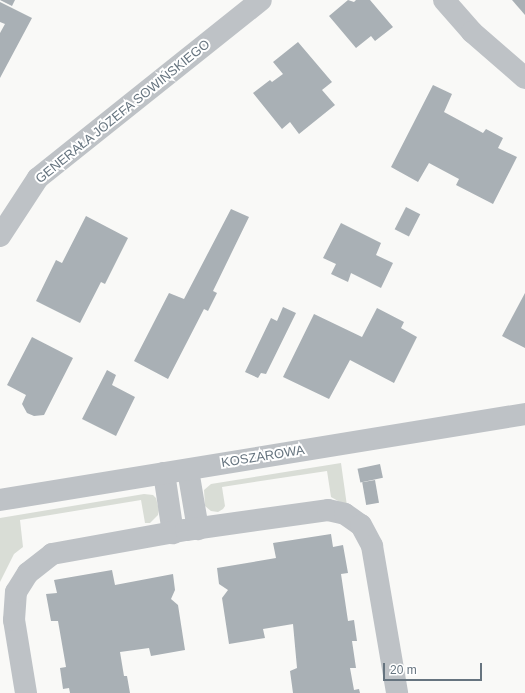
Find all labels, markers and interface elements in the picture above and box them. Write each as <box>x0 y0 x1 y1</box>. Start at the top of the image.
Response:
street label: GENERAŁA JÓZEFA SOWIŃSKIEGO <box>32 36 214 188</box>
street label: KOSZAROWA <box>220 443 306 471</box>
scale bar <box>385 655 484 681</box>
text: 20 m <box>390 663 417 677</box>

